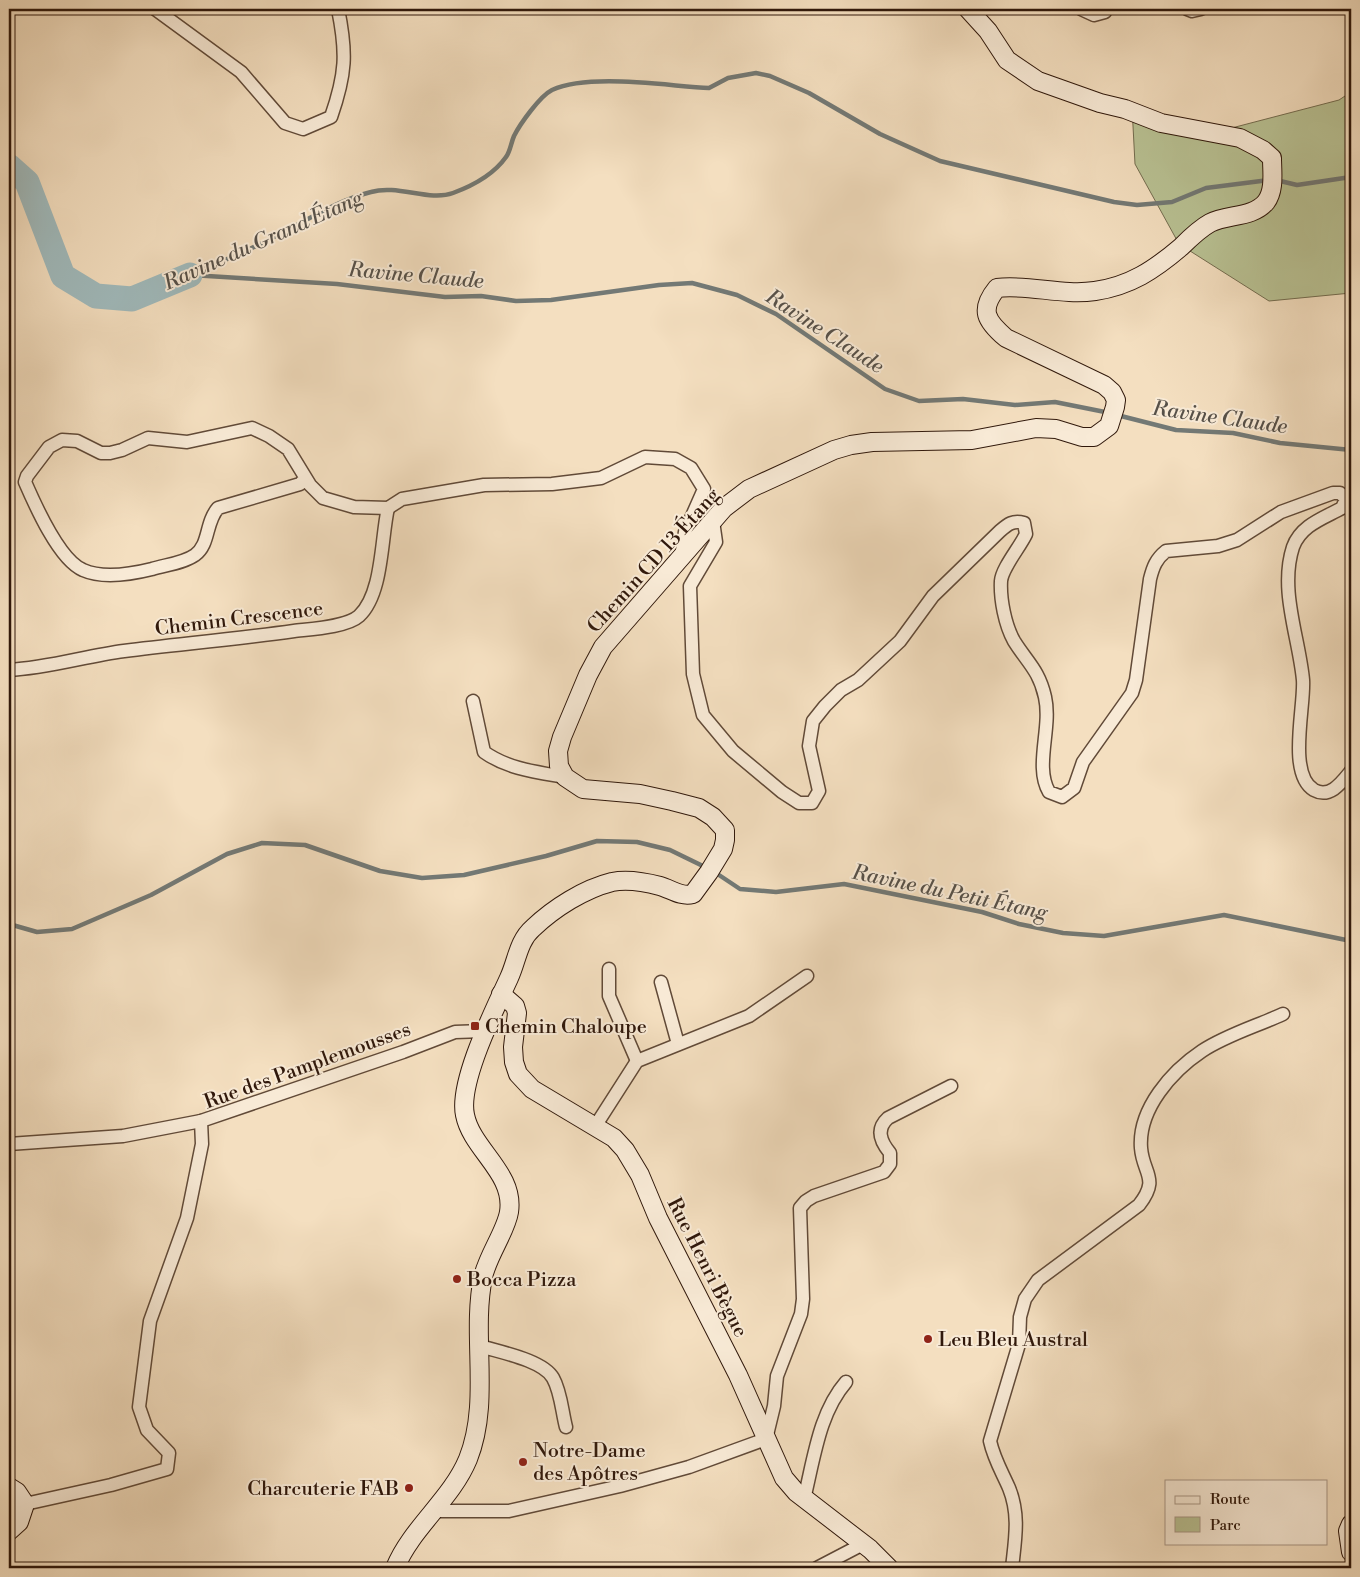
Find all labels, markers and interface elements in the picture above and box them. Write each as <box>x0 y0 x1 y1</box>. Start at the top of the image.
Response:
water label: Ravine du Grand Étang <box>157 182 368 297</box>
water label: Ravine Claude <box>346 257 485 295</box>
water label: Ravine Claude <box>760 283 889 380</box>
water label: Ravine Claude <box>1150 396 1289 440</box>
street label: Chemin CD 13 Étang <box>582 482 726 639</box>
street label: Chemin Crescence <box>154 597 325 642</box>
water label: Ravine du Petit Étang <box>849 856 1051 927</box>
place label: Chemin Chaloupe <box>485 1015 647 1040</box>
street label: Rue des Pamplemousses <box>201 1017 414 1115</box>
marker: Chemin Chaloupe <box>469 1020 481 1032</box>
street label: Rue Henri Bègue <box>661 1194 753 1342</box>
place label: Bocca Pizza <box>466 1268 577 1293</box>
marker: Bocca Pizza <box>451 1273 463 1285</box>
place label: Leu Bleu Austral <box>938 1328 1088 1353</box>
marker: Leu Bleu Austral <box>922 1333 934 1345</box>
place label: Notre-Dame des Apôtres <box>533 1439 646 1487</box>
marker: Notre-Dame des Apôtres <box>517 1456 529 1468</box>
place label: Charcuterie FAB <box>247 1477 399 1502</box>
legend <box>1165 1480 1328 1544</box>
marker: Charcuterie FAB <box>403 1482 415 1494</box>
text: Route <box>1210 1490 1250 1509</box>
text: Parc <box>1210 1516 1241 1535</box>

